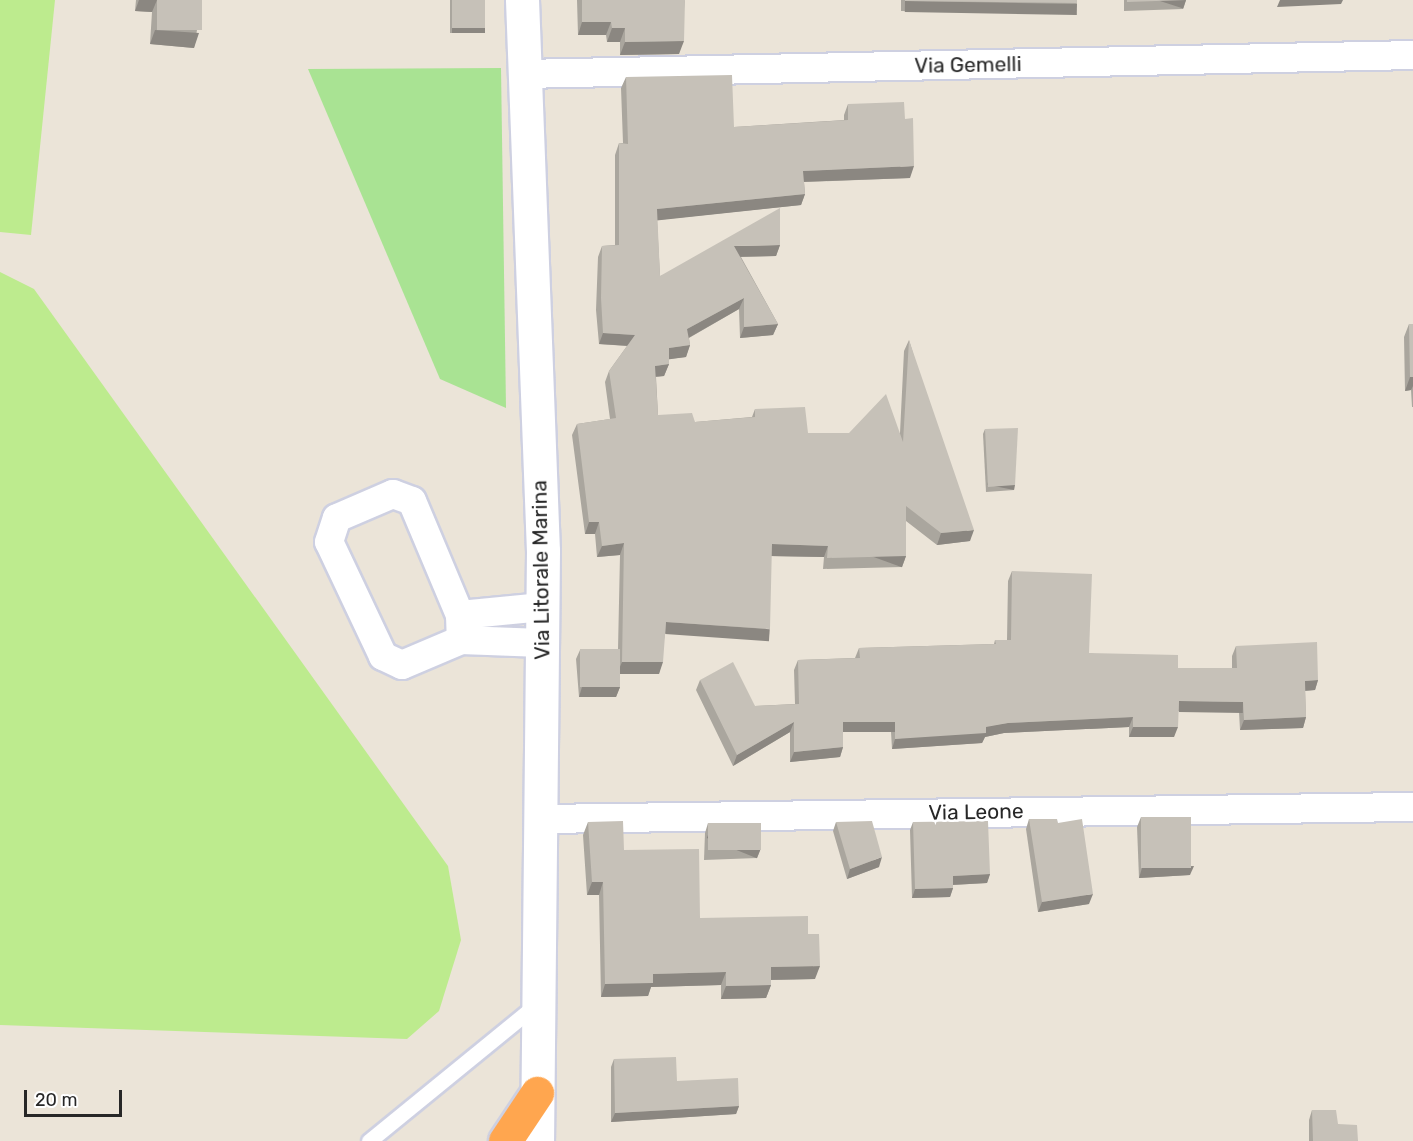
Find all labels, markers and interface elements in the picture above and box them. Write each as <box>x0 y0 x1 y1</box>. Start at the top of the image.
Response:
street label: Via Gemelli <box>914 51 1022 79</box>
street label: Via Litorale Marina <box>527 480 555 660</box>
street label: Via Leone <box>928 799 1024 825</box>
scale bar <box>27 1078 124 1116</box>
text: 20 m <box>35 1089 77 1111</box>

